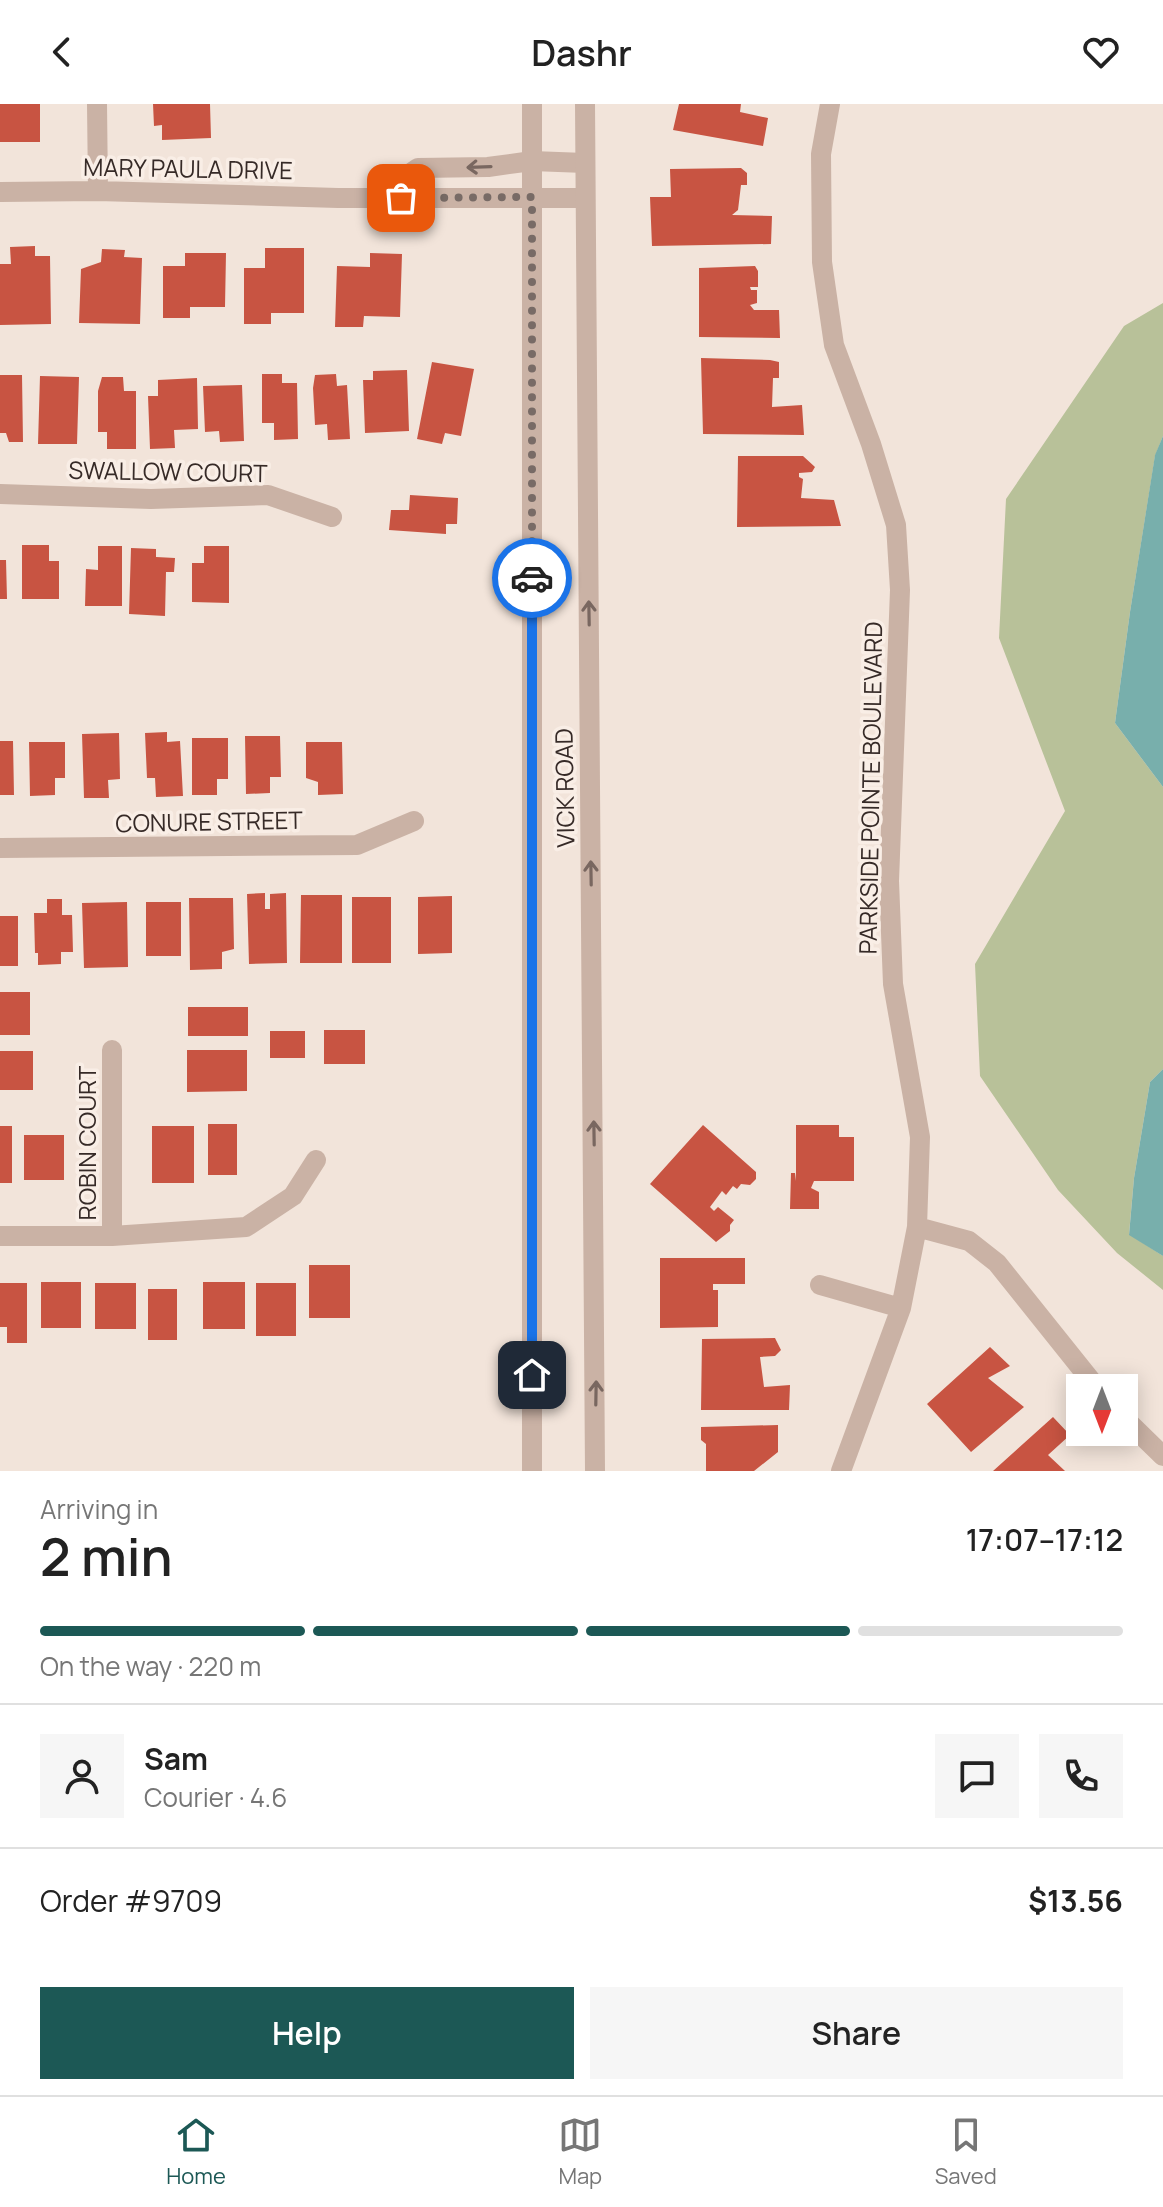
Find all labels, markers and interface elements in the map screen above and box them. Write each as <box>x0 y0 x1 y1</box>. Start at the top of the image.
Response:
text: Dashr <box>531 28 632 77</box>
icon: back <box>40 30 84 74</box>
icon: heart <box>1079 30 1123 74</box>
street label: MARY PAULA DRIVE <box>83 150 293 186</box>
one-way arrow <box>466 159 493 174</box>
pin <box>367 164 435 232</box>
icon: bag <box>379 176 423 220</box>
street label: SWALLOW COURT <box>68 453 268 489</box>
courier <box>492 538 572 618</box>
icon: car <box>510 556 554 600</box>
one-way arrow <box>581 600 597 627</box>
street label: PARKSIDE POINTE BOULEVARD <box>851 621 889 955</box>
street label: VICK ROAD <box>546 728 582 848</box>
street label: CONURE STREET <box>115 803 304 839</box>
one-way arrow <box>583 860 599 887</box>
street label: ROBIN COURT <box>70 1065 103 1220</box>
one-way arrow <box>586 1120 601 1147</box>
pin <box>498 1341 566 1409</box>
icon: home <box>510 1353 554 1397</box>
north arrow <box>1066 1374 1138 1446</box>
map controls <box>1066 1374 1138 1446</box>
one-way arrow <box>588 1380 603 1407</box>
text: Arriving in <box>40 1491 158 1527</box>
text: 17:07–17:12 <box>966 1519 1123 1560</box>
text: 2 min <box>40 1521 173 1592</box>
text: On the way · 220 m <box>40 1648 261 1684</box>
button: person <box>40 1734 124 1818</box>
button: chat <box>935 1734 1019 1818</box>
button: phone <box>1039 1734 1123 1818</box>
text: Sam <box>144 1738 208 1779</box>
text: Courier · 4.6 <box>144 1779 287 1815</box>
text: Order #9709 <box>40 1880 222 1921</box>
text: $13.56 <box>1028 1880 1123 1921</box>
button: Help <box>40 1987 574 2079</box>
button: Share <box>590 1987 1123 2079</box>
tab: Home <box>166 2113 226 2191</box>
tab: Map <box>558 2113 602 2191</box>
tab: Saved <box>935 2113 997 2191</box>

